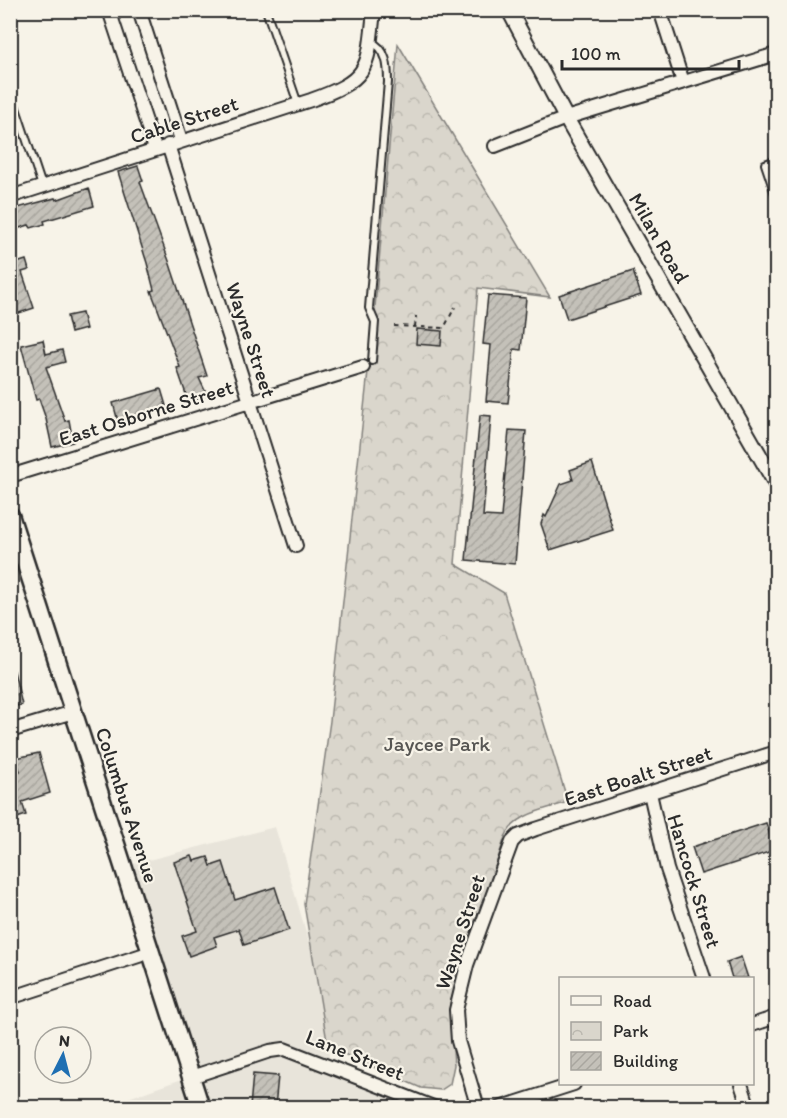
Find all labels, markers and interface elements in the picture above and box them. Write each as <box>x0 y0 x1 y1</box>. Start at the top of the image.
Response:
scale bar <box>562 33 739 71</box>
text: 100 m <box>571 43 621 65</box>
street label: Cable Street <box>127 90 241 149</box>
street label: Milan Road <box>624 188 696 288</box>
street label: Wayne Street <box>221 279 282 401</box>
street label: East Osborne Street <box>56 374 236 451</box>
street label: Columbus Avenue <box>91 724 164 886</box>
park label: Jaycee Park <box>384 731 490 756</box>
street label: East Boalt Street <box>561 740 715 811</box>
street label: Hancock Street <box>662 811 727 951</box>
street label: Wayne Street <box>429 871 490 993</box>
legend <box>559 977 754 1085</box>
text: Road <box>613 990 652 1012</box>
text: Park <box>613 1020 648 1042</box>
street label: Lane Street <box>302 1023 408 1086</box>
north arrow <box>33 1025 93 1085</box>
text: N <box>58 1031 71 1051</box>
text: Building <box>613 1050 679 1072</box>

